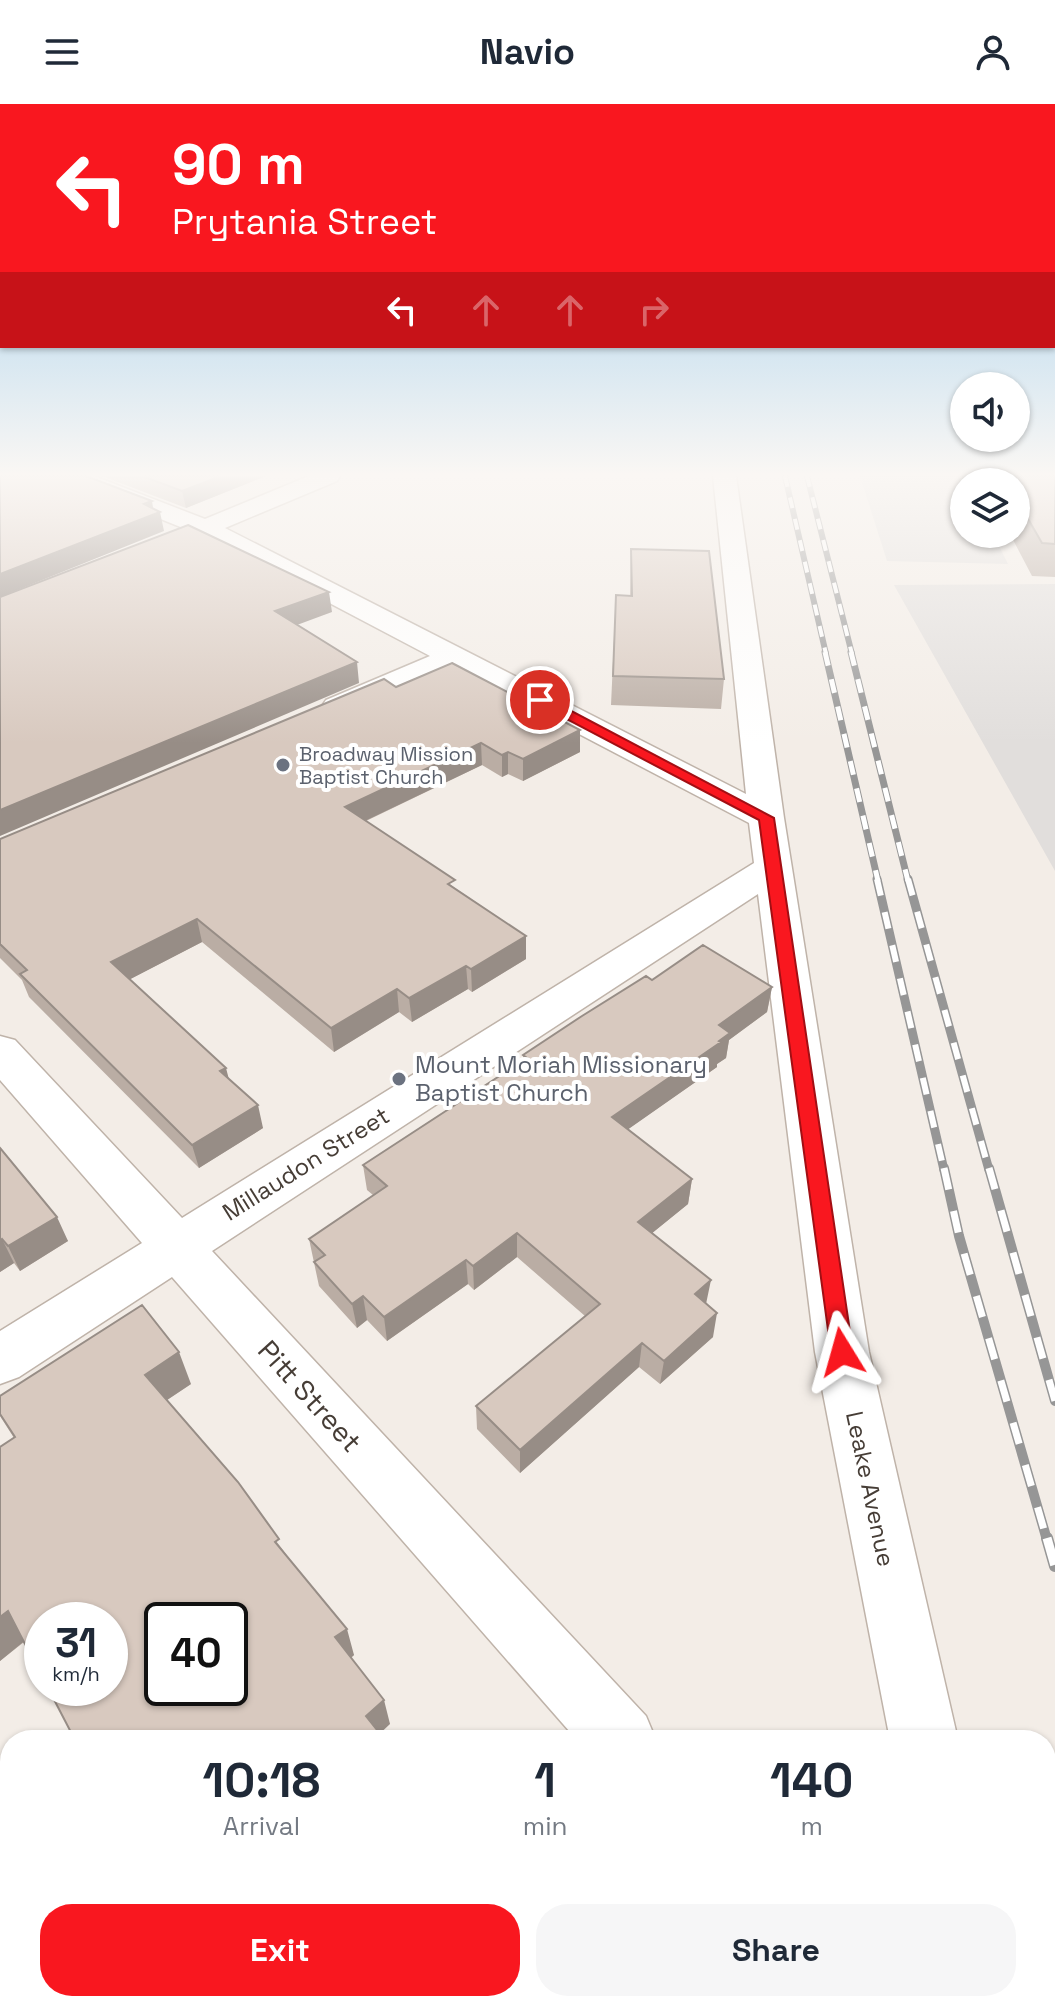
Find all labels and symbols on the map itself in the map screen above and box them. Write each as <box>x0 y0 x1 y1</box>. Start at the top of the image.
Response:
pin <box>506 666 574 734</box>
place label: Broadway Mission Baptist Church <box>299 741 473 790</box>
marker: Broadway Mission Baptist Church <box>274 756 292 774</box>
place label: Mount Moriah Missionary Baptist Church <box>415 1049 707 1108</box>
marker: Mount Moriah Missionary Baptist Church <box>390 1070 408 1088</box>
street label: Millaudon Street <box>216 1100 395 1227</box>
position arrow <box>800 1310 884 1394</box>
street label: Pitt Street <box>250 1333 370 1459</box>
street label: Leake Avenue <box>839 1408 902 1569</box>
speed limit sign: 40 <box>144 1602 248 1706</box>

